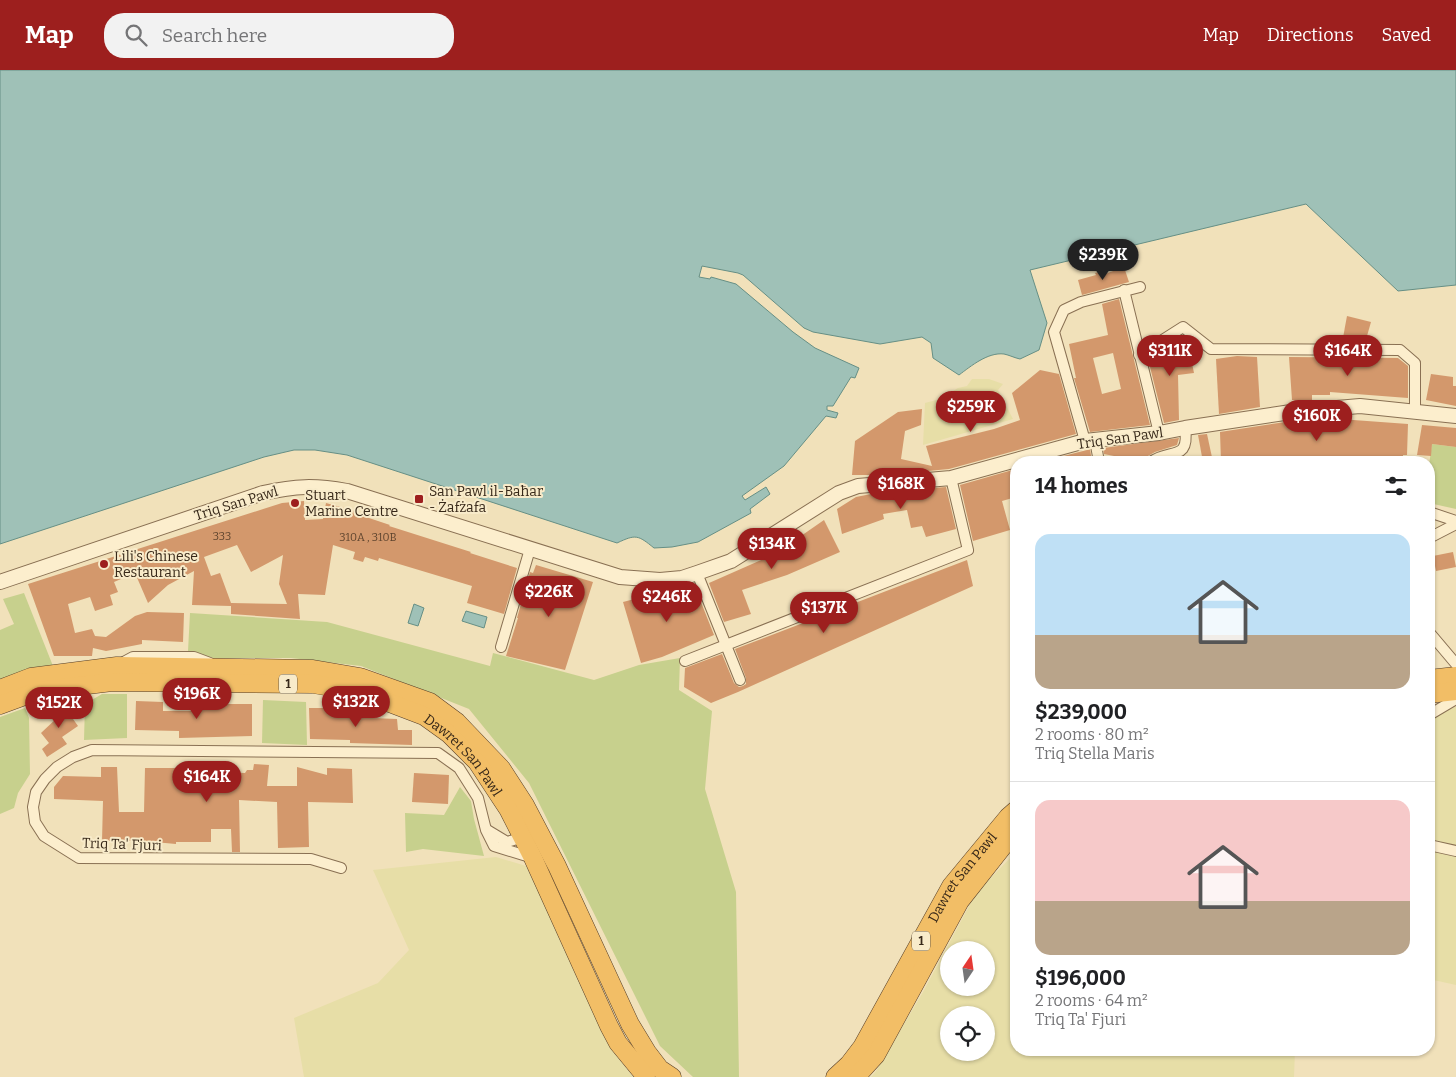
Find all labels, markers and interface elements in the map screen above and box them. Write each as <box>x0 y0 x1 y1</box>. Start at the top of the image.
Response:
search box <box>104 13 454 58</box>
text: Map <box>25 21 74 49</box>
icon: search <box>122 21 150 49</box>
text: Search here <box>162 24 267 47</box>
text: Map <box>1203 24 1239 46</box>
text: Directions <box>1267 24 1354 46</box>
text: Saved <box>1382 24 1431 46</box>
pin: $239K <box>1068 238 1138 281</box>
text: $239K <box>1079 245 1127 264</box>
pin: $311K <box>1135 334 1205 377</box>
pin: $164K <box>1313 334 1383 377</box>
text: $311K <box>1148 341 1192 360</box>
text: $164K <box>1324 341 1372 360</box>
pin: $259K <box>936 390 1006 433</box>
text: $259K <box>947 397 995 416</box>
pin: $160K <box>1282 400 1352 442</box>
text: $160K <box>1293 406 1341 425</box>
street label: Triq San Pawl <box>1076 424 1164 453</box>
pin: $168K <box>866 468 936 510</box>
icon: filters <box>1382 472 1410 500</box>
text: 14 homes <box>1035 473 1128 499</box>
text: $168K <box>878 474 924 493</box>
street label: Triq San Pawl <box>192 483 280 524</box>
place label: San Pawl il-Baħar - Żafżafa <box>429 483 543 516</box>
place label: Stuart Marine Centre <box>305 487 398 520</box>
marker: San Pawl il-Baħar - Żafżafa <box>413 493 425 505</box>
marker: Stuart Marine Centre <box>289 497 301 509</box>
pin: $134K <box>737 528 807 570</box>
house number: 333 <box>213 530 231 543</box>
house number: 310A , 310B <box>339 531 397 544</box>
text: $134K <box>749 534 796 553</box>
place label: Lili's Chinese Restaurant <box>114 548 198 581</box>
marker: Lili's Chinese Restaurant <box>98 558 110 570</box>
icon: home <box>1178 567 1268 657</box>
pin: $226K <box>514 576 584 618</box>
pin: $246K <box>632 580 702 623</box>
text: $226K <box>525 582 573 601</box>
text: $246K <box>642 587 692 606</box>
pin: $137K <box>789 592 859 634</box>
text: $137K <box>801 598 847 617</box>
road number: 1 <box>279 674 297 694</box>
pin: $196K <box>162 678 232 720</box>
text: $196K <box>174 684 220 703</box>
pin: $152K <box>24 686 94 729</box>
pin: $132K <box>321 686 391 728</box>
text: $132K <box>333 692 379 711</box>
text: $152K <box>36 693 82 712</box>
text: $239,000 <box>1035 699 1127 725</box>
street label: Dawret San Pawl <box>420 711 505 800</box>
text: 2 rooms · 80 m² <box>1035 725 1149 744</box>
text: Triq Stella Maris <box>1035 744 1155 763</box>
pin: $164K <box>172 760 242 803</box>
text: $164K <box>183 767 231 786</box>
street label: Dawret San Pawl <box>925 829 1001 926</box>
icon: home <box>1178 832 1268 922</box>
street label: Triq Ta' Fjuri <box>82 835 162 854</box>
road number: 1 <box>912 931 930 950</box>
north arrow <box>940 941 995 996</box>
map controls <box>940 941 995 1061</box>
text: $196,000 <box>1035 965 1126 991</box>
text: 2 rooms · 64 m² <box>1035 991 1148 1010</box>
button: locate <box>940 1006 995 1061</box>
text: Triq Ta' Fjuri <box>1035 1010 1126 1029</box>

